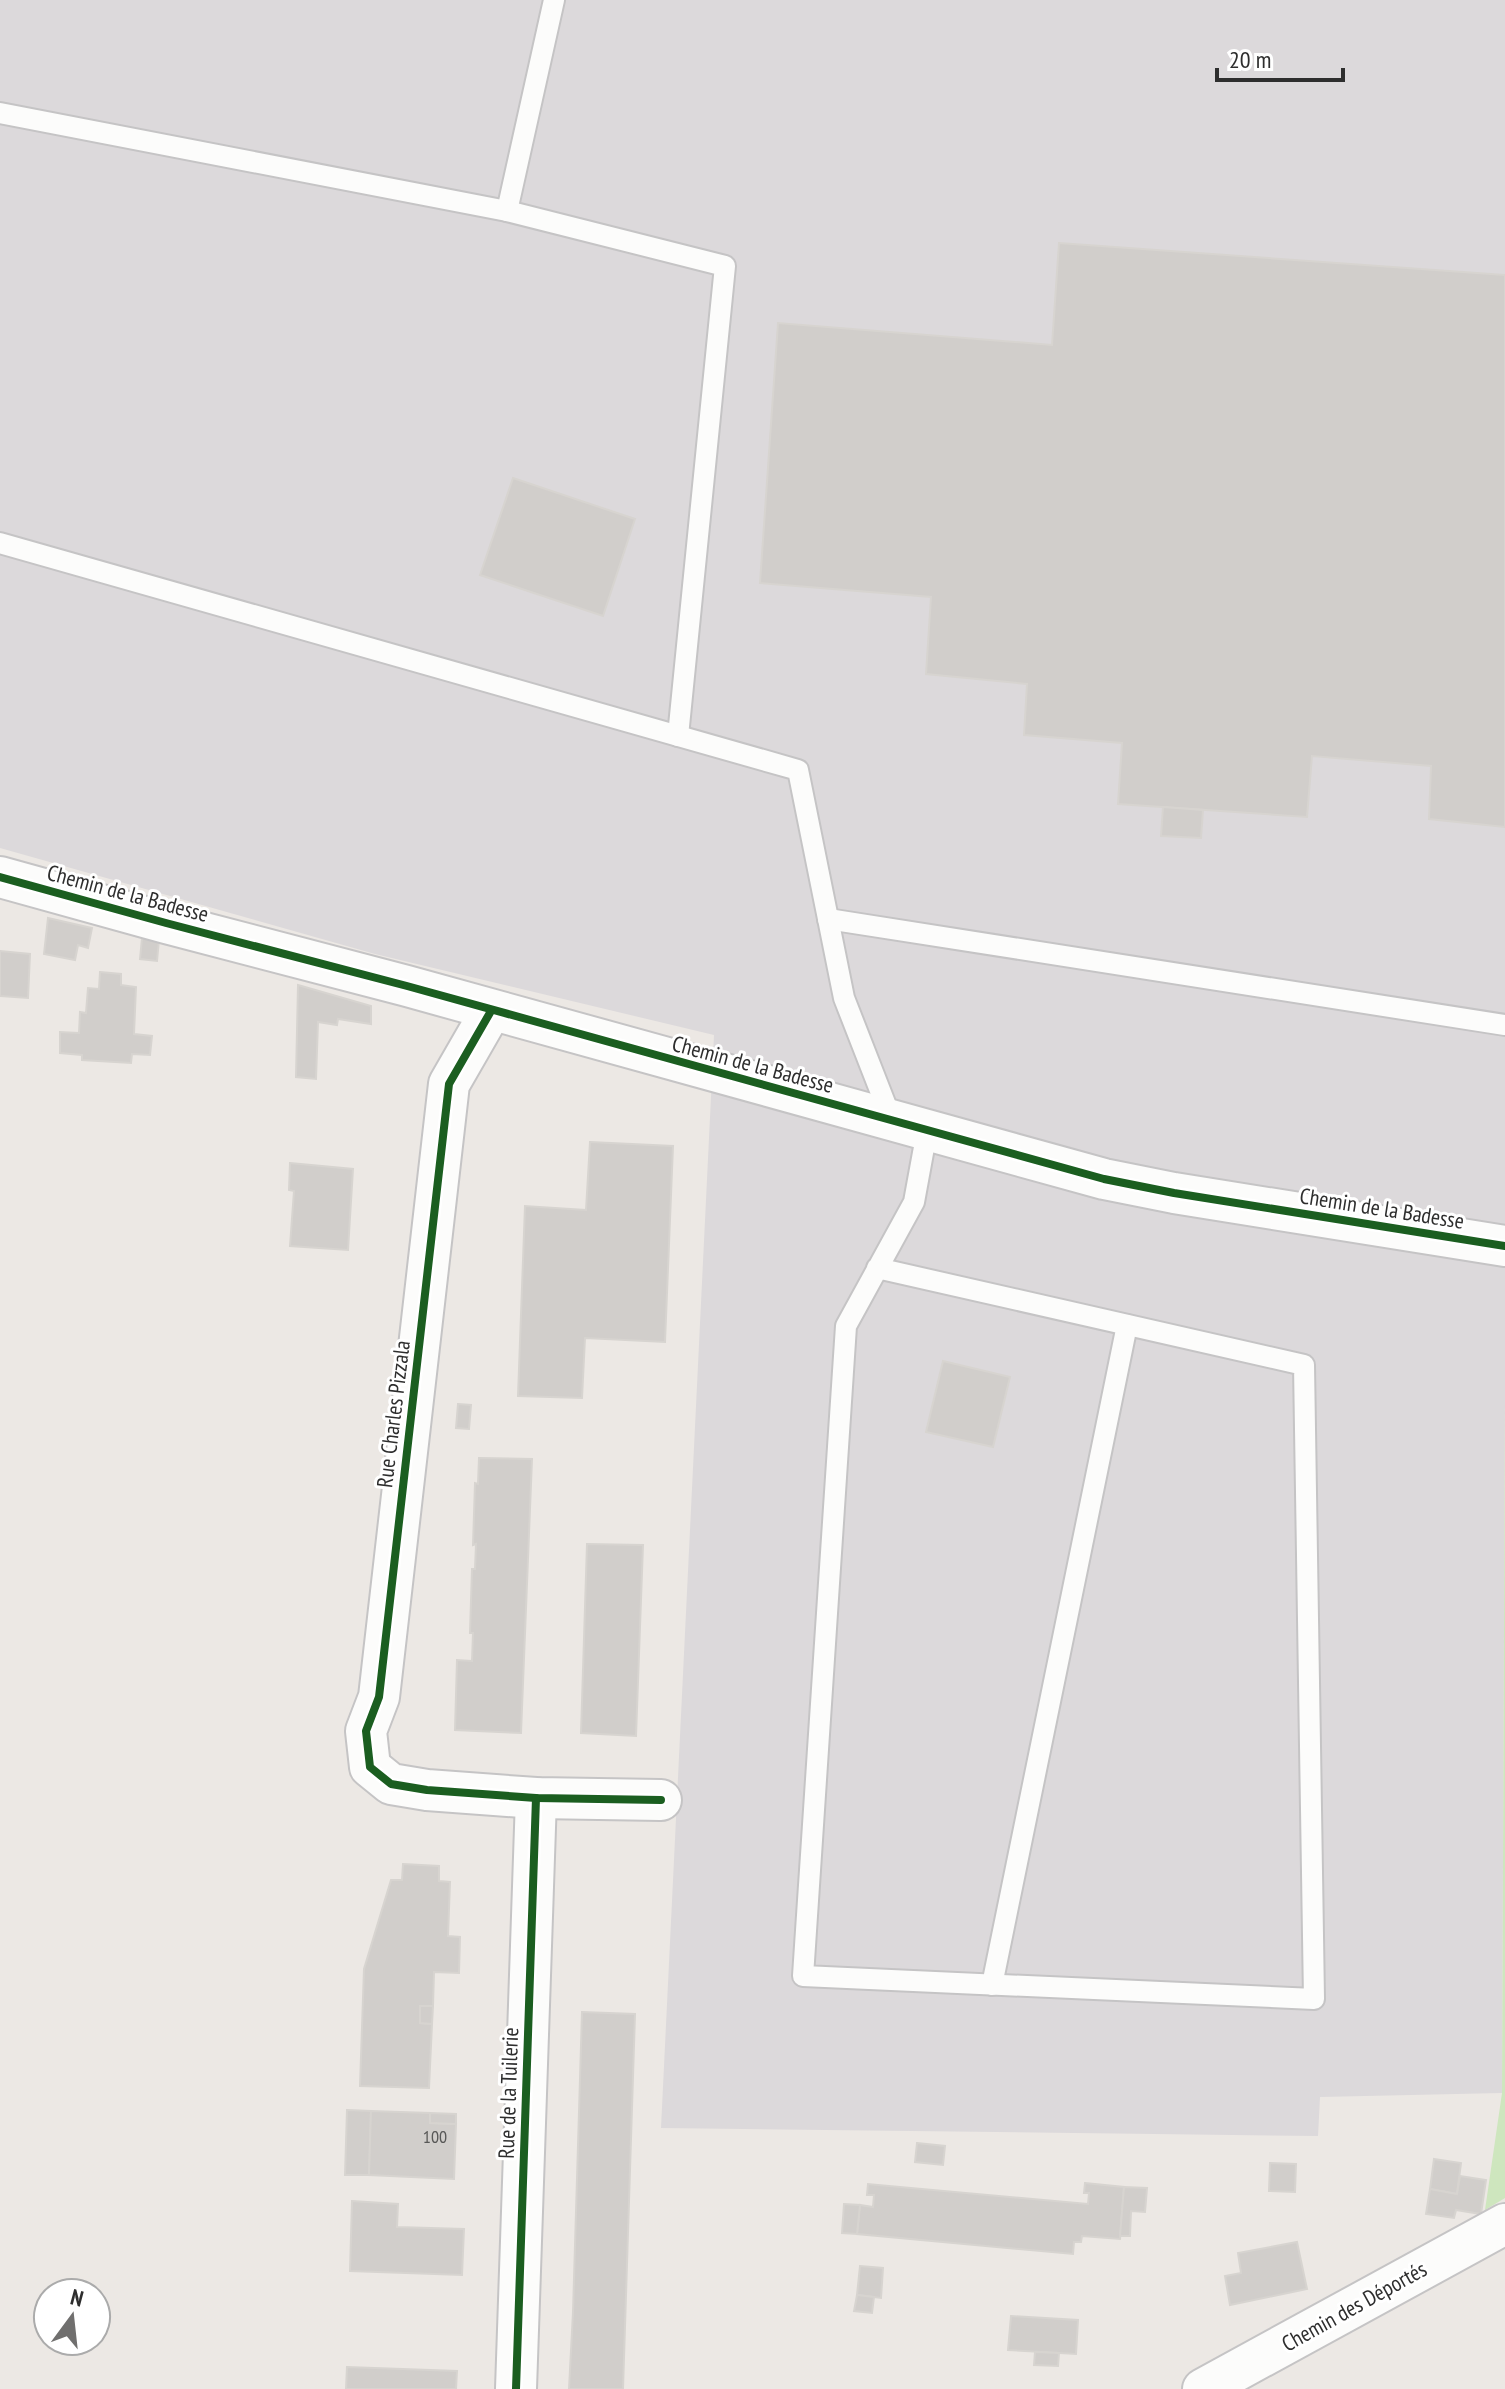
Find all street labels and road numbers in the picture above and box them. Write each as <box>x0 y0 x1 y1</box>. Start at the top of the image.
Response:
street label: Chemin de la Badesse <box>44 858 212 928</box>
street label: Chemin de la Badesse <box>669 1029 837 1099</box>
street label: Chemin de la Badesse <box>1298 1181 1466 1235</box>
street label: Rue Charles Pizzala <box>370 1339 416 1489</box>
street label: Rue de la Tuilerie <box>492 2027 524 2159</box>
street label: Chemin des Déportés <box>1277 2255 1431 2357</box>

